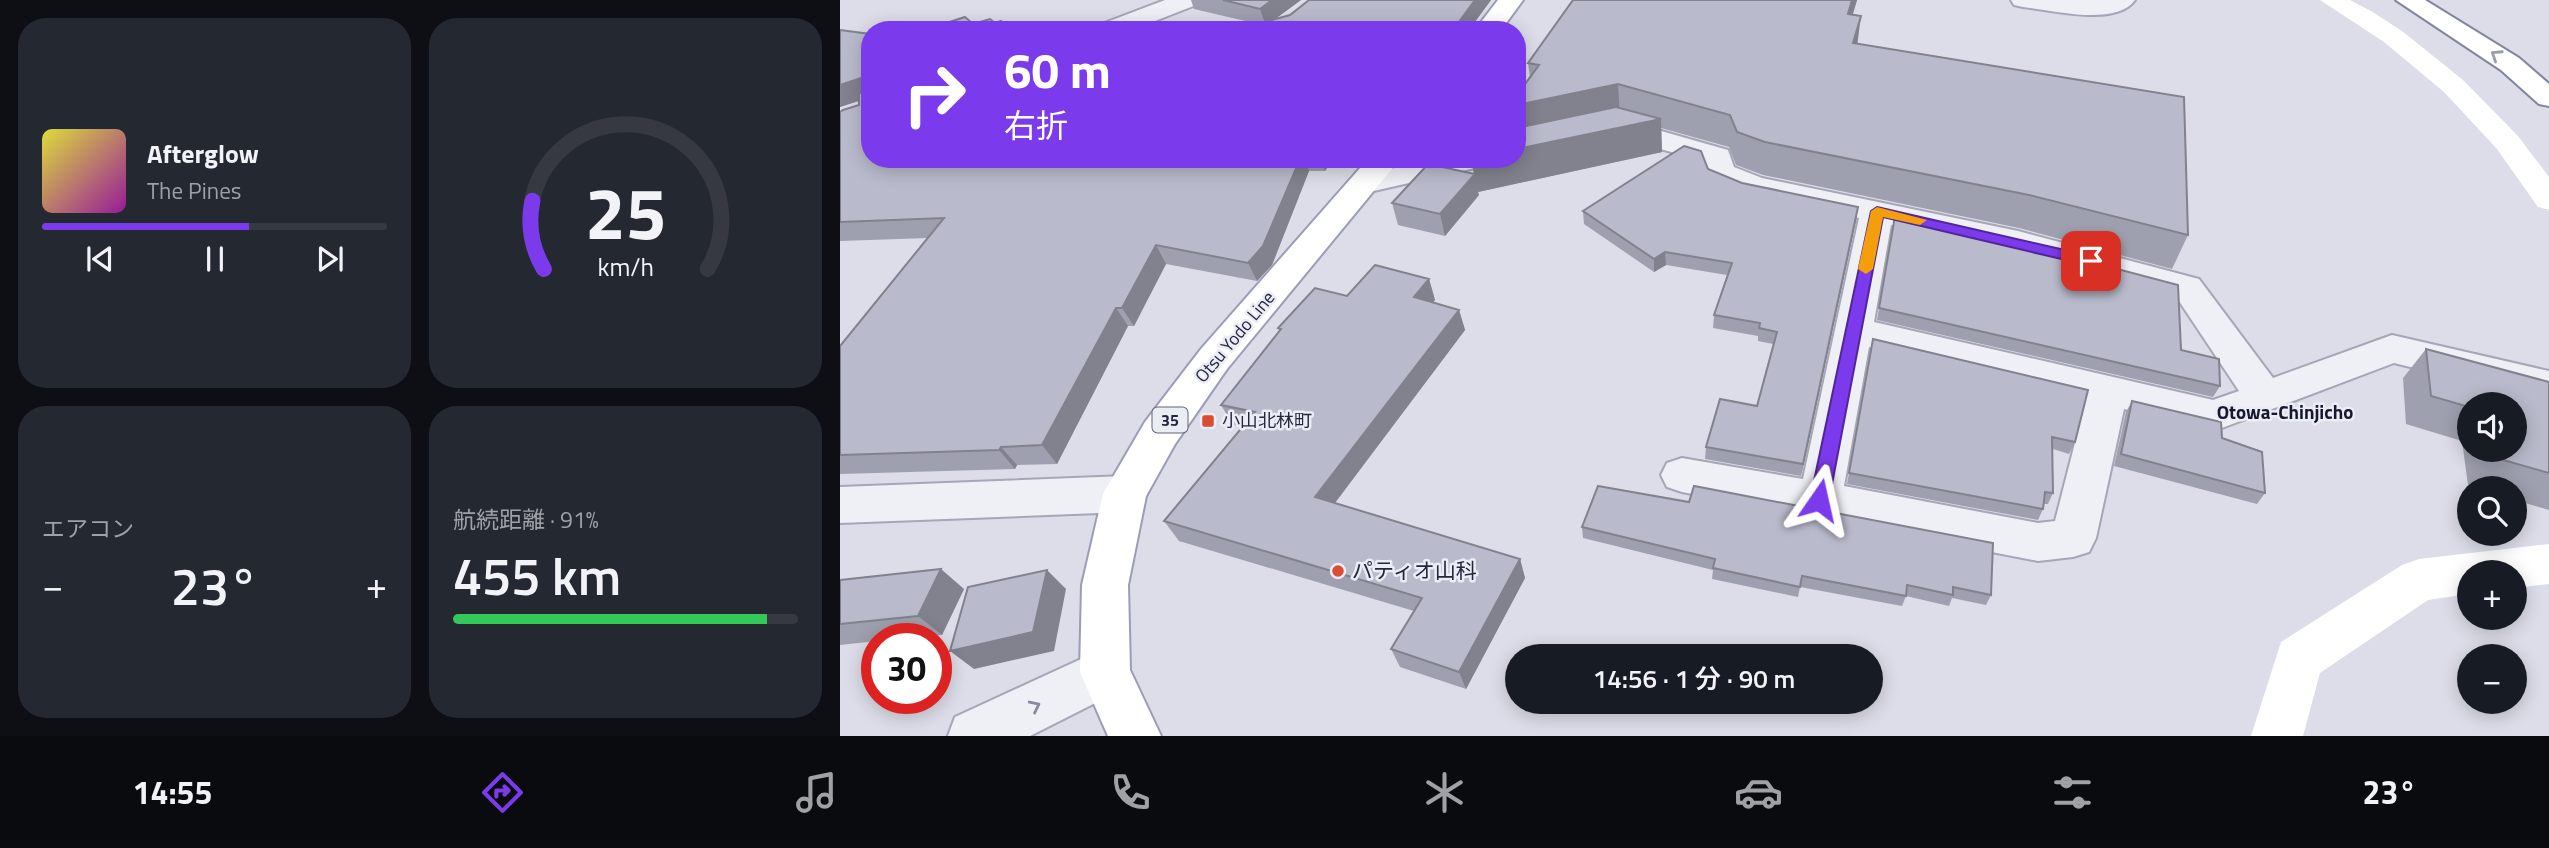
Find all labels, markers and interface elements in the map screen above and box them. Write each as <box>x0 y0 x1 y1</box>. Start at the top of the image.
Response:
text: 60 m <box>1004 32 1111 107</box>
icon: right <box>889 49 980 140</box>
one-way arrow <box>2491 50 2504 63</box>
text: 右折 <box>1004 101 1068 149</box>
text: Afterglow <box>147 134 259 173</box>
text: 25 <box>585 158 666 268</box>
text: The Pines <box>147 173 241 208</box>
pin <box>2061 231 2121 291</box>
icon: previous <box>81 240 119 278</box>
icon: pause <box>196 240 234 278</box>
icon: next <box>311 240 349 278</box>
icon: arrive <box>2072 242 2110 280</box>
text: km/h <box>597 248 654 286</box>
street label: Otsu Yodo Line <box>1188 285 1281 388</box>
map controls <box>2457 392 2527 714</box>
button: sound <box>2457 392 2527 462</box>
district label: Otowa-Chinjicho <box>2217 397 2353 426</box>
place label: 小山北林町 <box>1222 407 1312 434</box>
road number: 35 <box>1152 408 1188 432</box>
marker: 小山北林町 <box>1200 413 1216 429</box>
position arrow <box>1782 463 1856 537</box>
button: search <box>2457 476 2527 546</box>
text: 航続距離 · 91% <box>453 502 599 537</box>
text: エアコン <box>42 511 134 546</box>
text: 455 km <box>453 536 621 615</box>
text: 23° <box>171 546 258 625</box>
place label: パティオ山科 <box>1352 554 1477 586</box>
text: − <box>42 556 63 614</box>
text: + <box>366 556 387 614</box>
button: + <box>2457 560 2527 630</box>
marker: パティオ山科 <box>1330 563 1346 579</box>
speed limit sign: 30 <box>861 623 952 714</box>
button: − <box>2457 644 2527 714</box>
text: 14:56 · 1 分 · 90 m <box>1593 659 1795 698</box>
one-way arrow <box>1028 700 1040 714</box>
text: 14:55 <box>133 768 212 816</box>
icon: directions <box>478 768 527 817</box>
icon: music <box>792 768 841 817</box>
icon: phone <box>1106 768 1155 817</box>
icon: climate <box>1420 768 1469 817</box>
icon: car <box>1734 768 1783 817</box>
icon: filters <box>2048 768 2097 817</box>
text: 23° <box>2363 768 2416 816</box>

